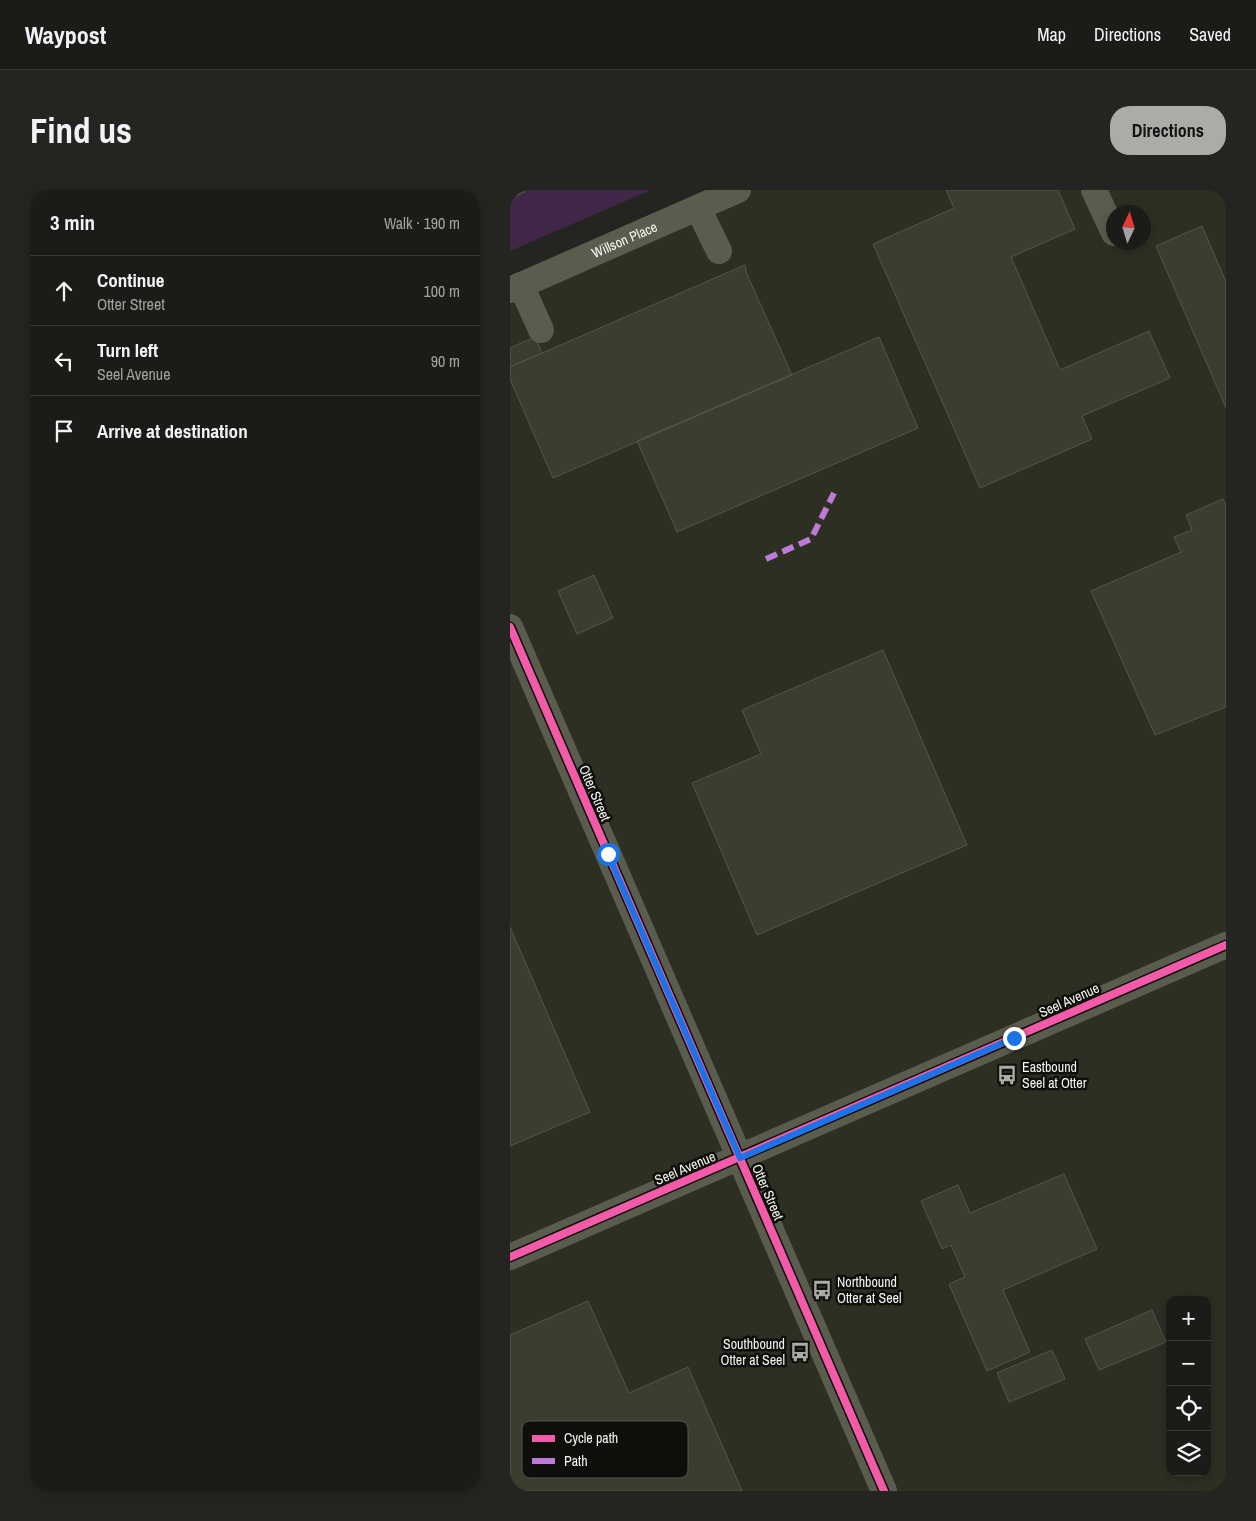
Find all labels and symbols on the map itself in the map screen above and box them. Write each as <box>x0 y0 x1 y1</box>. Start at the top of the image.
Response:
north arrow <box>1106 205 1151 250</box>
street label: Willson Place <box>589 218 660 262</box>
street label: Otter Street <box>575 762 615 824</box>
route start <box>597 843 620 866</box>
street label: Seel Avenue <box>1036 979 1102 1021</box>
route end <box>1003 1027 1026 1050</box>
place label: Eastbound Seel at Otter <box>1022 1058 1087 1092</box>
bus stop icon: Eastbound Seel at Otter <box>996 1064 1018 1086</box>
street label: Seel Avenue <box>652 1147 718 1189</box>
street label: Otter Street <box>748 1161 788 1223</box>
place label: Northbound Otter at Seel <box>837 1273 901 1307</box>
bus stop icon: Northbound Otter at Seel <box>811 1279 833 1301</box>
place label: Southbound Otter at Seel <box>721 1335 785 1369</box>
bus stop icon: Southbound Otter at Seel <box>789 1341 811 1363</box>
legend <box>522 1421 688 1478</box>
text: Cycle path <box>564 1429 618 1447</box>
text: Path <box>564 1452 588 1470</box>

